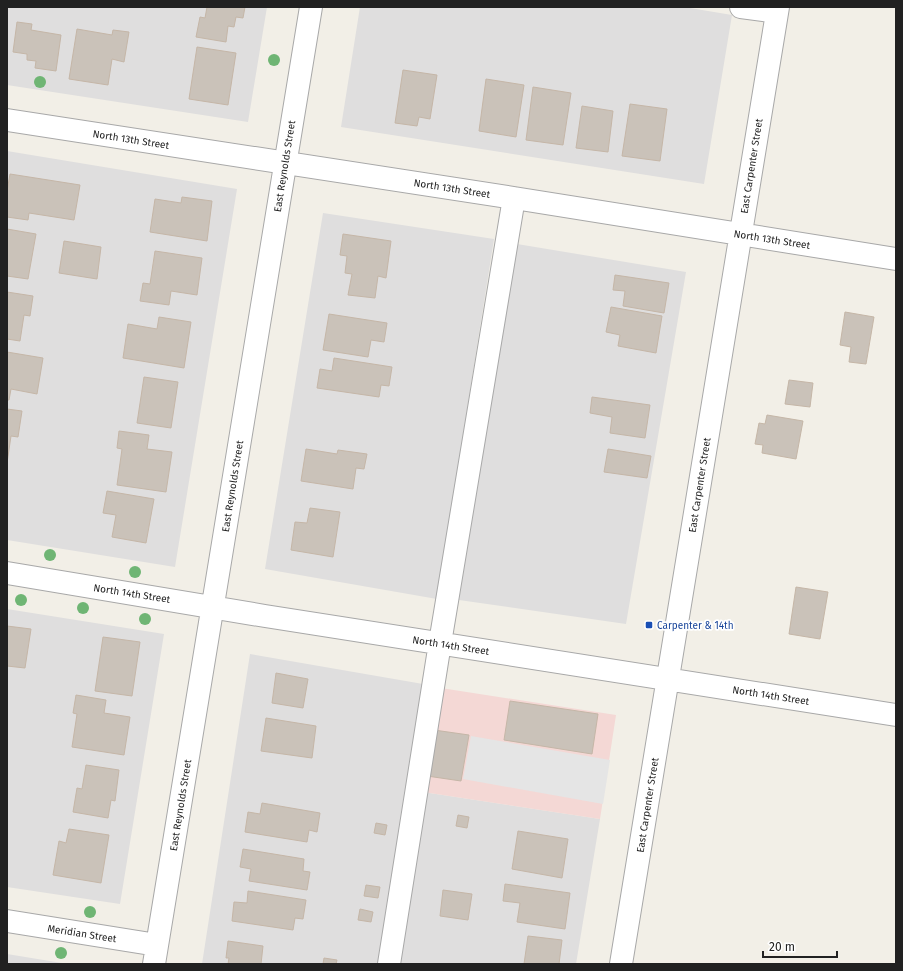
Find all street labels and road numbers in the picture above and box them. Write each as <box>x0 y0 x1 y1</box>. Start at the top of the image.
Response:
street label: East Carpenter Street <box>739 117 765 215</box>
street label: East Reynolds Street <box>272 119 298 213</box>
street label: North 13th Street <box>92 128 170 152</box>
street label: North 13th Street <box>413 177 491 201</box>
street label: North 13th Street <box>733 228 811 252</box>
street label: East Carpenter Street <box>687 436 713 534</box>
street label: East Reynolds Street <box>220 439 246 533</box>
street label: North 14th Street <box>93 582 171 606</box>
street label: North 14th Street <box>412 634 490 658</box>
street label: North 14th Street <box>732 684 810 708</box>
street label: East Carpenter Street <box>635 756 661 854</box>
street label: East Reynolds Street <box>168 758 194 852</box>
street label: Meridian Street <box>46 923 118 945</box>

